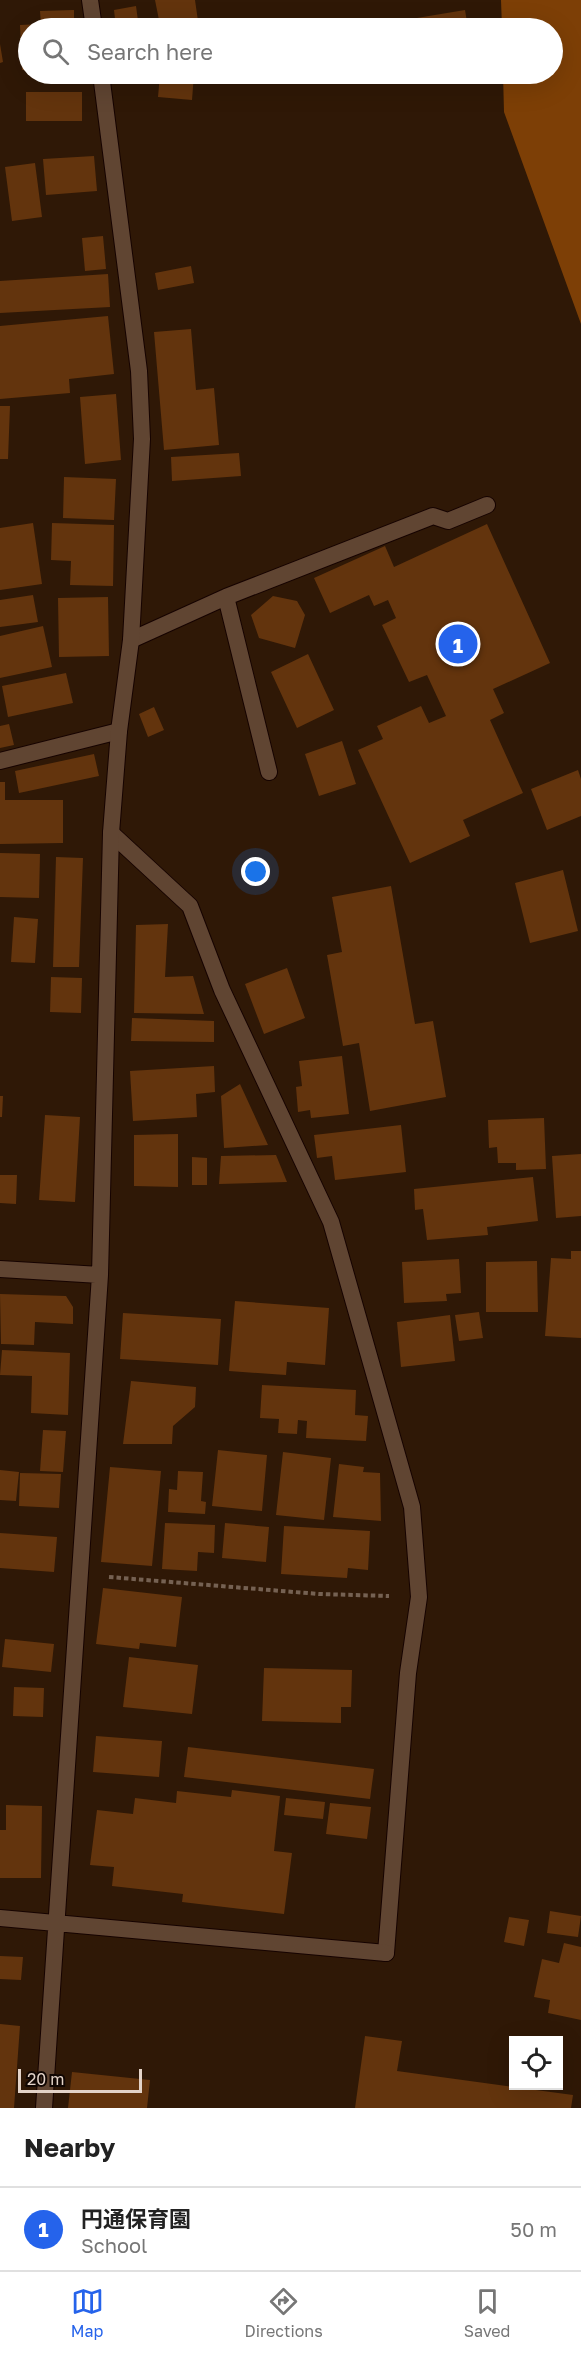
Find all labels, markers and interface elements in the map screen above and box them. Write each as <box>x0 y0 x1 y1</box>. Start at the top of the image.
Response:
search box <box>18 18 563 84</box>
icon: search <box>39 35 72 68</box>
text: Search here <box>87 38 213 65</box>
pin: 1 <box>438 622 478 666</box>
your location <box>241 857 270 886</box>
map controls <box>509 2036 563 2090</box>
button: locate <box>509 2036 563 2090</box>
scale bar <box>18 2066 142 2094</box>
text: 20 m <box>27 2069 64 2089</box>
text: Nearby <box>24 2132 115 2163</box>
text: 円通保育園 <box>81 2205 191 2232</box>
text: 1 <box>38 2217 49 2241</box>
text: 50 m <box>510 2217 557 2241</box>
text: School <box>81 2233 147 2257</box>
tab: Map <box>71 2285 104 2341</box>
tab: Directions <box>245 2285 323 2341</box>
tab: Saved <box>464 2285 510 2341</box>

